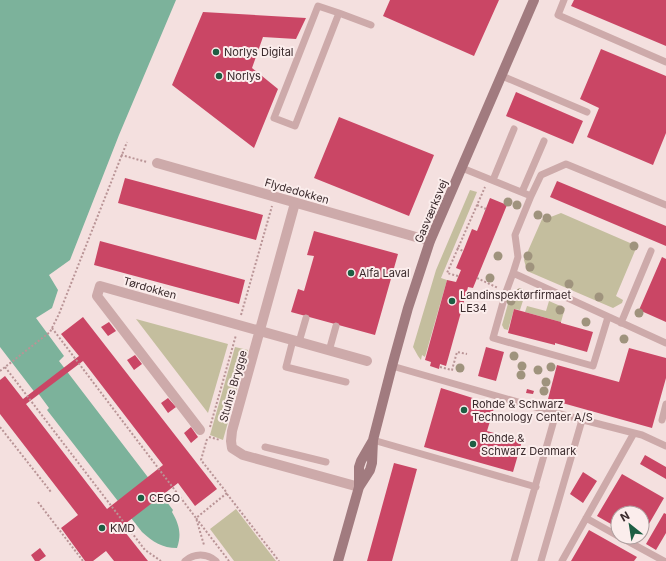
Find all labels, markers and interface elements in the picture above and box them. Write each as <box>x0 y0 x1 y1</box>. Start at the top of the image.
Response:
place label: Norlys Digital <box>224 45 294 59</box>
marker: Norlys Digital <box>211 47 221 57</box>
place label: Norlys <box>227 69 261 83</box>
marker: Norlys <box>214 71 224 81</box>
street label: Flydedokken <box>263 175 331 207</box>
street label: Gasværksvej <box>411 177 451 245</box>
place label: Alfa Laval <box>359 266 410 280</box>
marker: Alfa Laval <box>346 268 356 278</box>
street label: Tørdokken <box>122 274 178 302</box>
place label: Landinspektørfirmaet LE34 <box>460 288 571 315</box>
marker: Landinspektørfirmaet LE34 <box>447 296 457 306</box>
street label: Stuhrs Brygge <box>216 348 250 424</box>
place label: Rohde & Schwarz Technology Center A/S <box>472 397 593 424</box>
marker: Rohde & Schwarz Technology Center A/S <box>459 405 469 415</box>
place label: Rohde & Schwarz Denmark <box>481 431 576 458</box>
marker: Rohde & Schwarz Denmark <box>468 439 478 449</box>
place label: CEGO <box>149 491 180 505</box>
marker: CEGO <box>136 493 146 503</box>
north arrow <box>610 505 650 545</box>
text: N <box>618 508 632 524</box>
place label: KMD <box>110 521 135 535</box>
marker: KMD <box>97 523 107 533</box>

